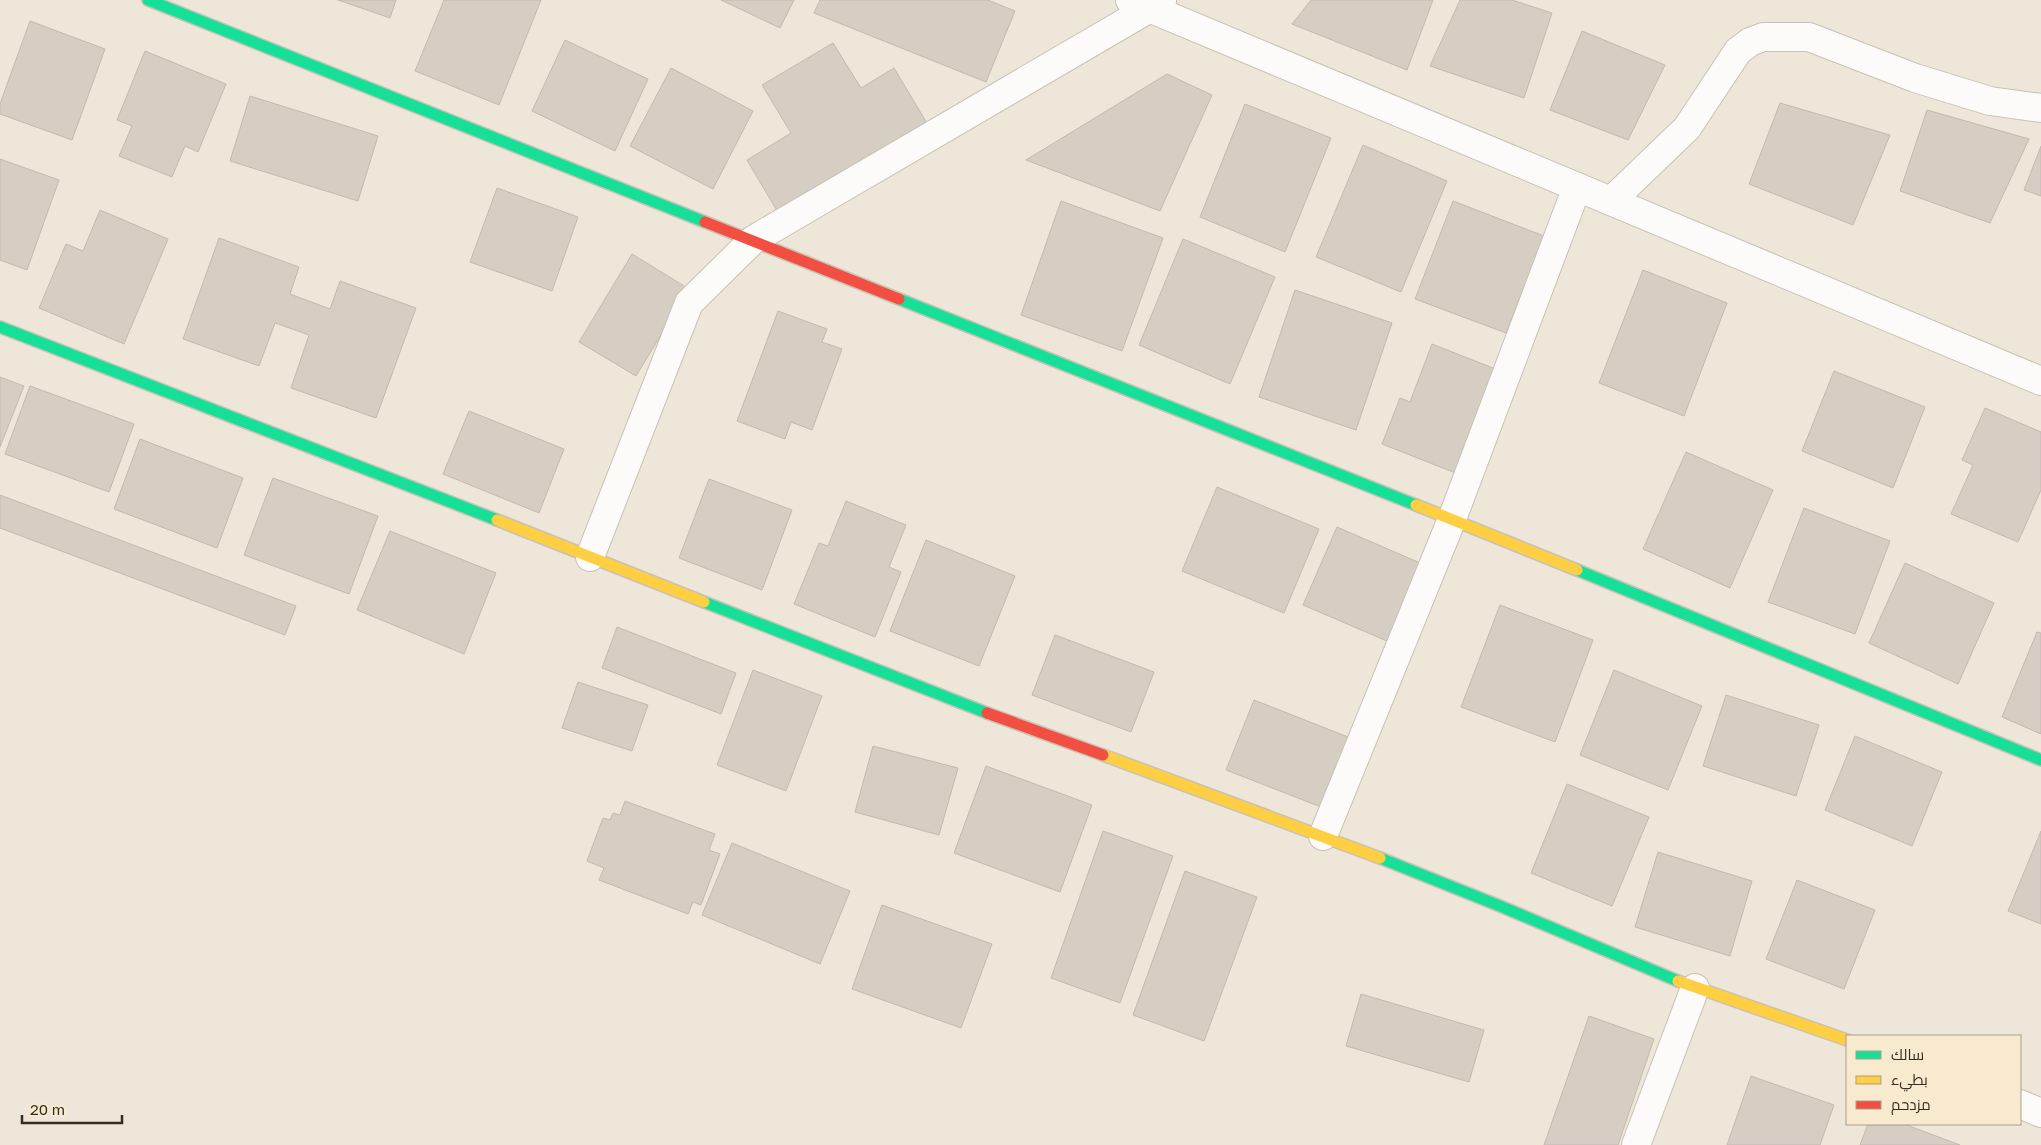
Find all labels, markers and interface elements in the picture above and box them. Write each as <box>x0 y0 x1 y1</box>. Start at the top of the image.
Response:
legend <box>1846 1035 2021 1125</box>
text: سالك <box>1891 1045 1924 1063</box>
text: بطيء <box>1891 1070 1928 1092</box>
scale bar <box>22 1092 122 1124</box>
text: مزدحم <box>1891 1095 1931 1115</box>
text: 20 m <box>30 1100 65 1118</box>

